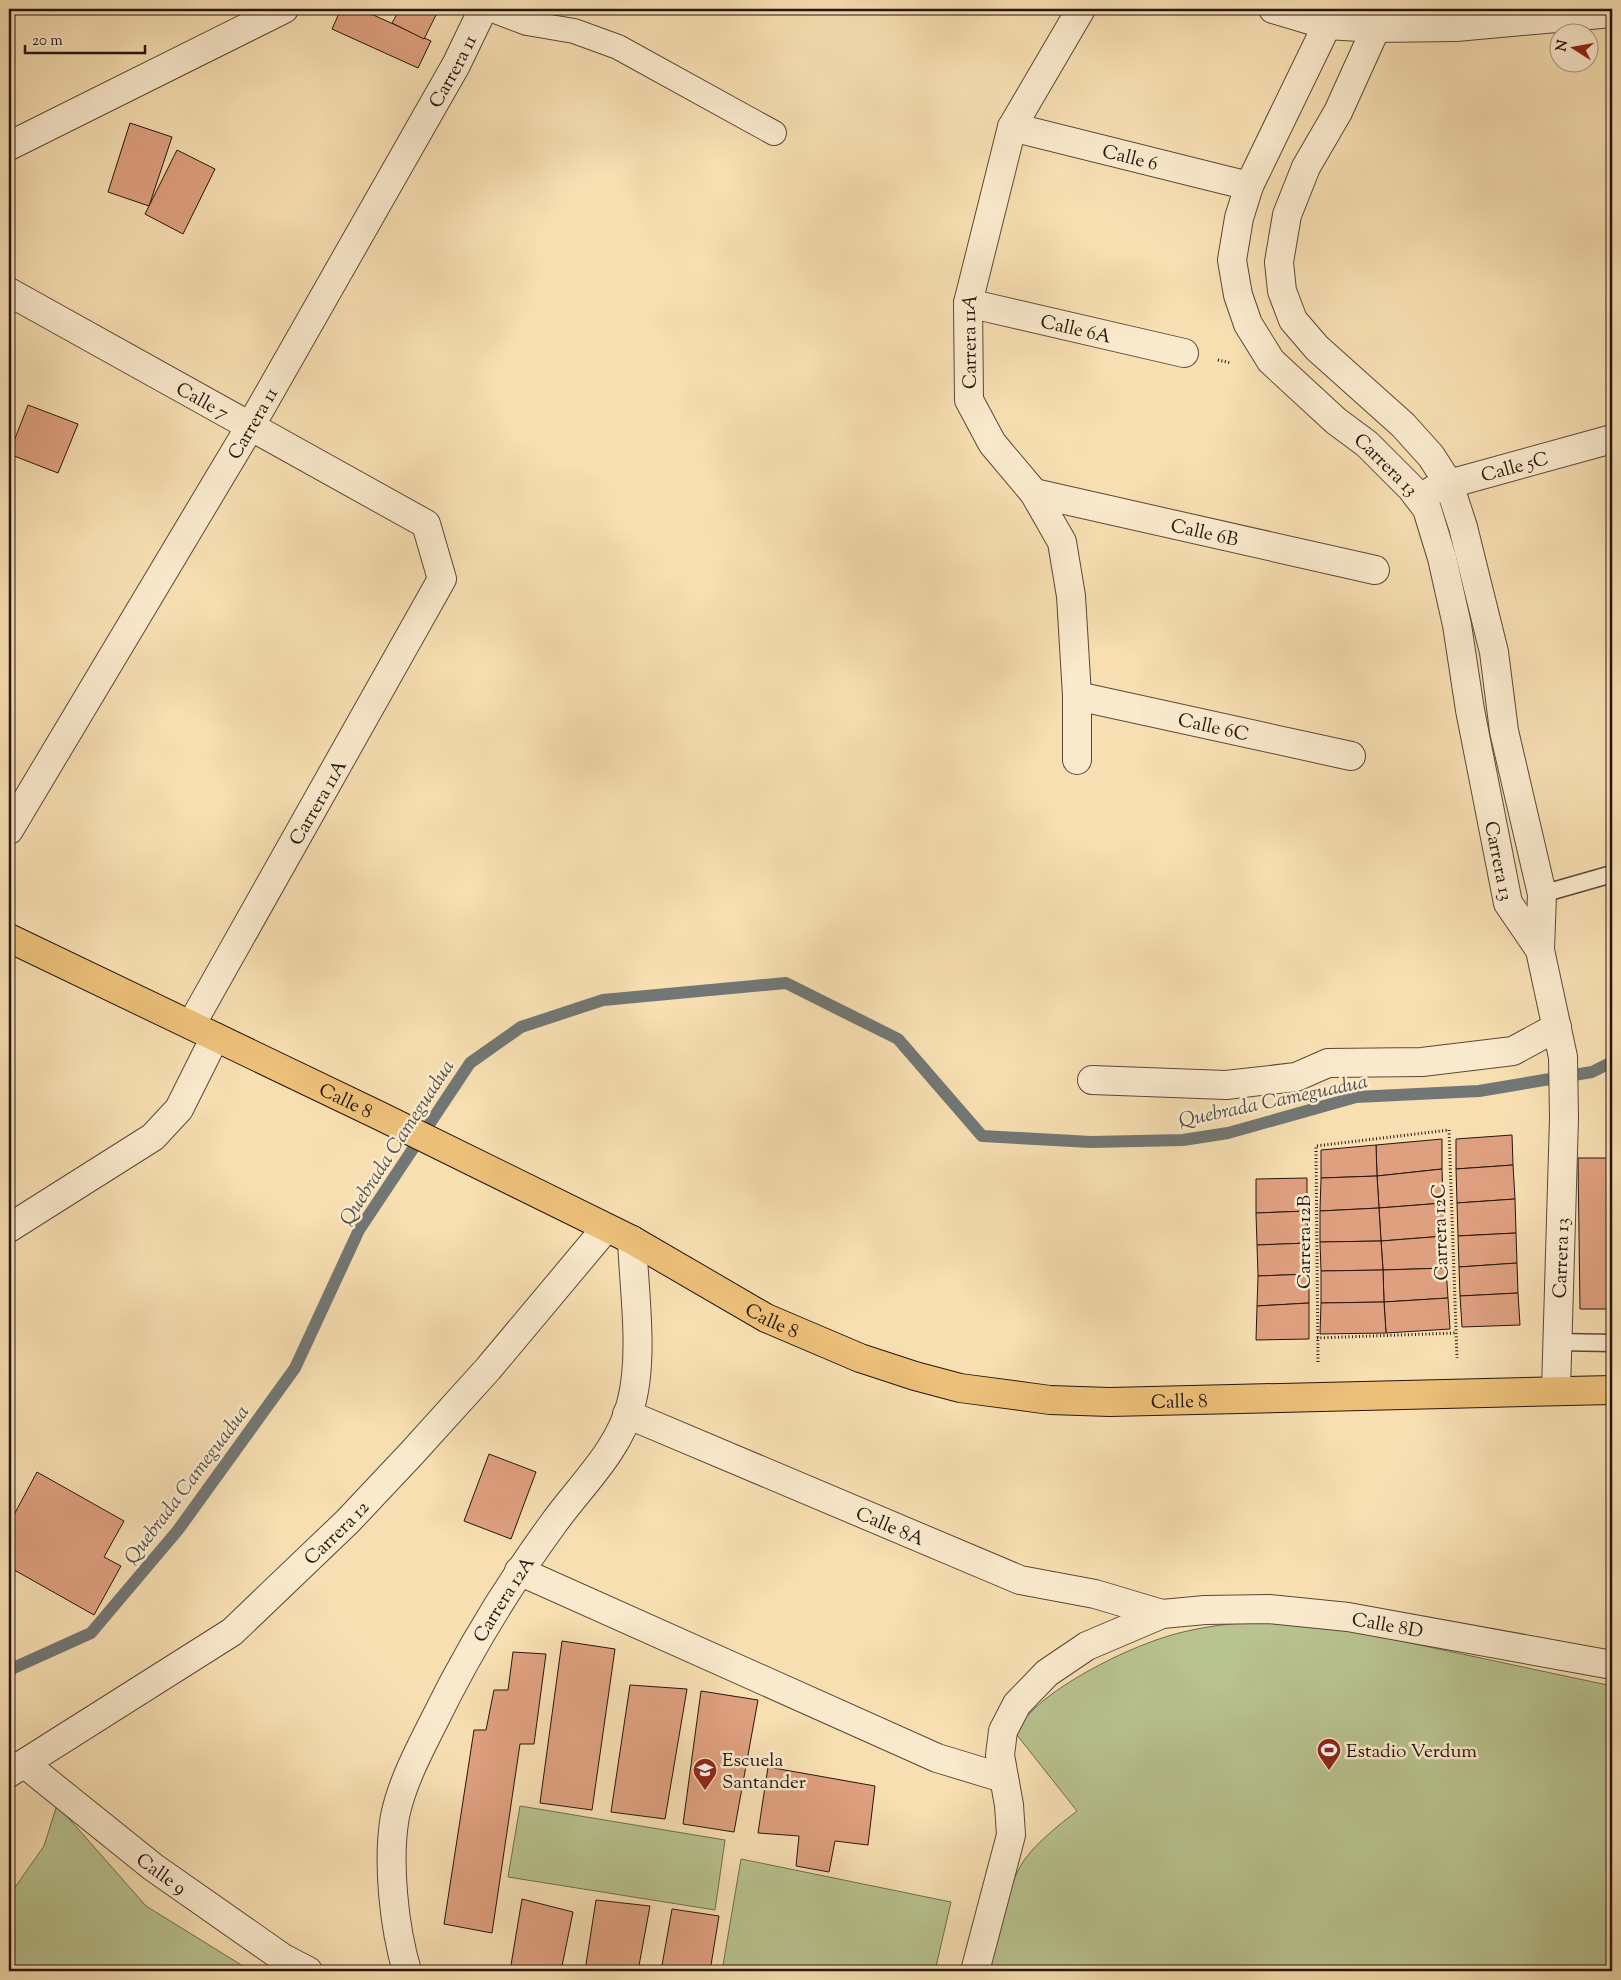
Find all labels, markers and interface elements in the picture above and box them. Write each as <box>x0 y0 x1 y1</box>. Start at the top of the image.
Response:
scale bar <box>25 22 145 54</box>
north arrow <box>1548 22 1598 72</box>
street label: Carrera 11 <box>423 30 485 114</box>
text: 20 m <box>32 31 63 52</box>
text: N <box>1552 39 1574 53</box>
street label: Calle 6 <box>1099 139 1161 179</box>
street label: Carrera 11A <box>956 291 986 389</box>
street label: Calle 6A <box>1038 309 1114 352</box>
street label: Calle 7 <box>170 377 234 428</box>
street label: Carrera 11 <box>222 383 286 465</box>
street label: Carrera 13 <box>1348 428 1424 503</box>
street label: Calle 5C <box>1478 446 1552 491</box>
street label: Calle 6B <box>1168 513 1241 555</box>
street label: Calle 6C <box>1175 708 1251 749</box>
street label: Carrera 11A <box>284 755 355 851</box>
street label: Carrera 13 <box>1476 819 1518 904</box>
water label: Quebrada Cameguadua <box>333 1055 463 1232</box>
water label: Quebrada Cameguadua <box>1176 1068 1371 1137</box>
street label: Calle 8 <box>314 1078 377 1126</box>
street label: Carrera 12C <box>1426 1183 1457 1281</box>
street label: Carrera 12B <box>1292 1195 1319 1289</box>
street label: Carrera 13 <box>1548 1217 1577 1299</box>
street label: Calle 8 <box>739 1298 802 1346</box>
street label: Calle 8 <box>1151 1389 1208 1417</box>
water label: Quebrada Cameguadua <box>118 1400 258 1571</box>
street label: Carrera 12 <box>299 1495 377 1572</box>
street label: Calle 8A <box>851 1501 928 1554</box>
street label: Carrera 12A <box>468 1551 543 1648</box>
street label: Calle 8D <box>1349 1607 1425 1646</box>
sports icon: Estadio Verdum <box>1316 1737 1342 1771</box>
place label: Estadio Verdum <box>1346 1739 1477 1766</box>
place label: Escuela Santander <box>722 1748 806 1797</box>
school or university icon: Escuela Santander <box>692 1757 718 1791</box>
street label: Calle 9 <box>129 1847 191 1902</box>

